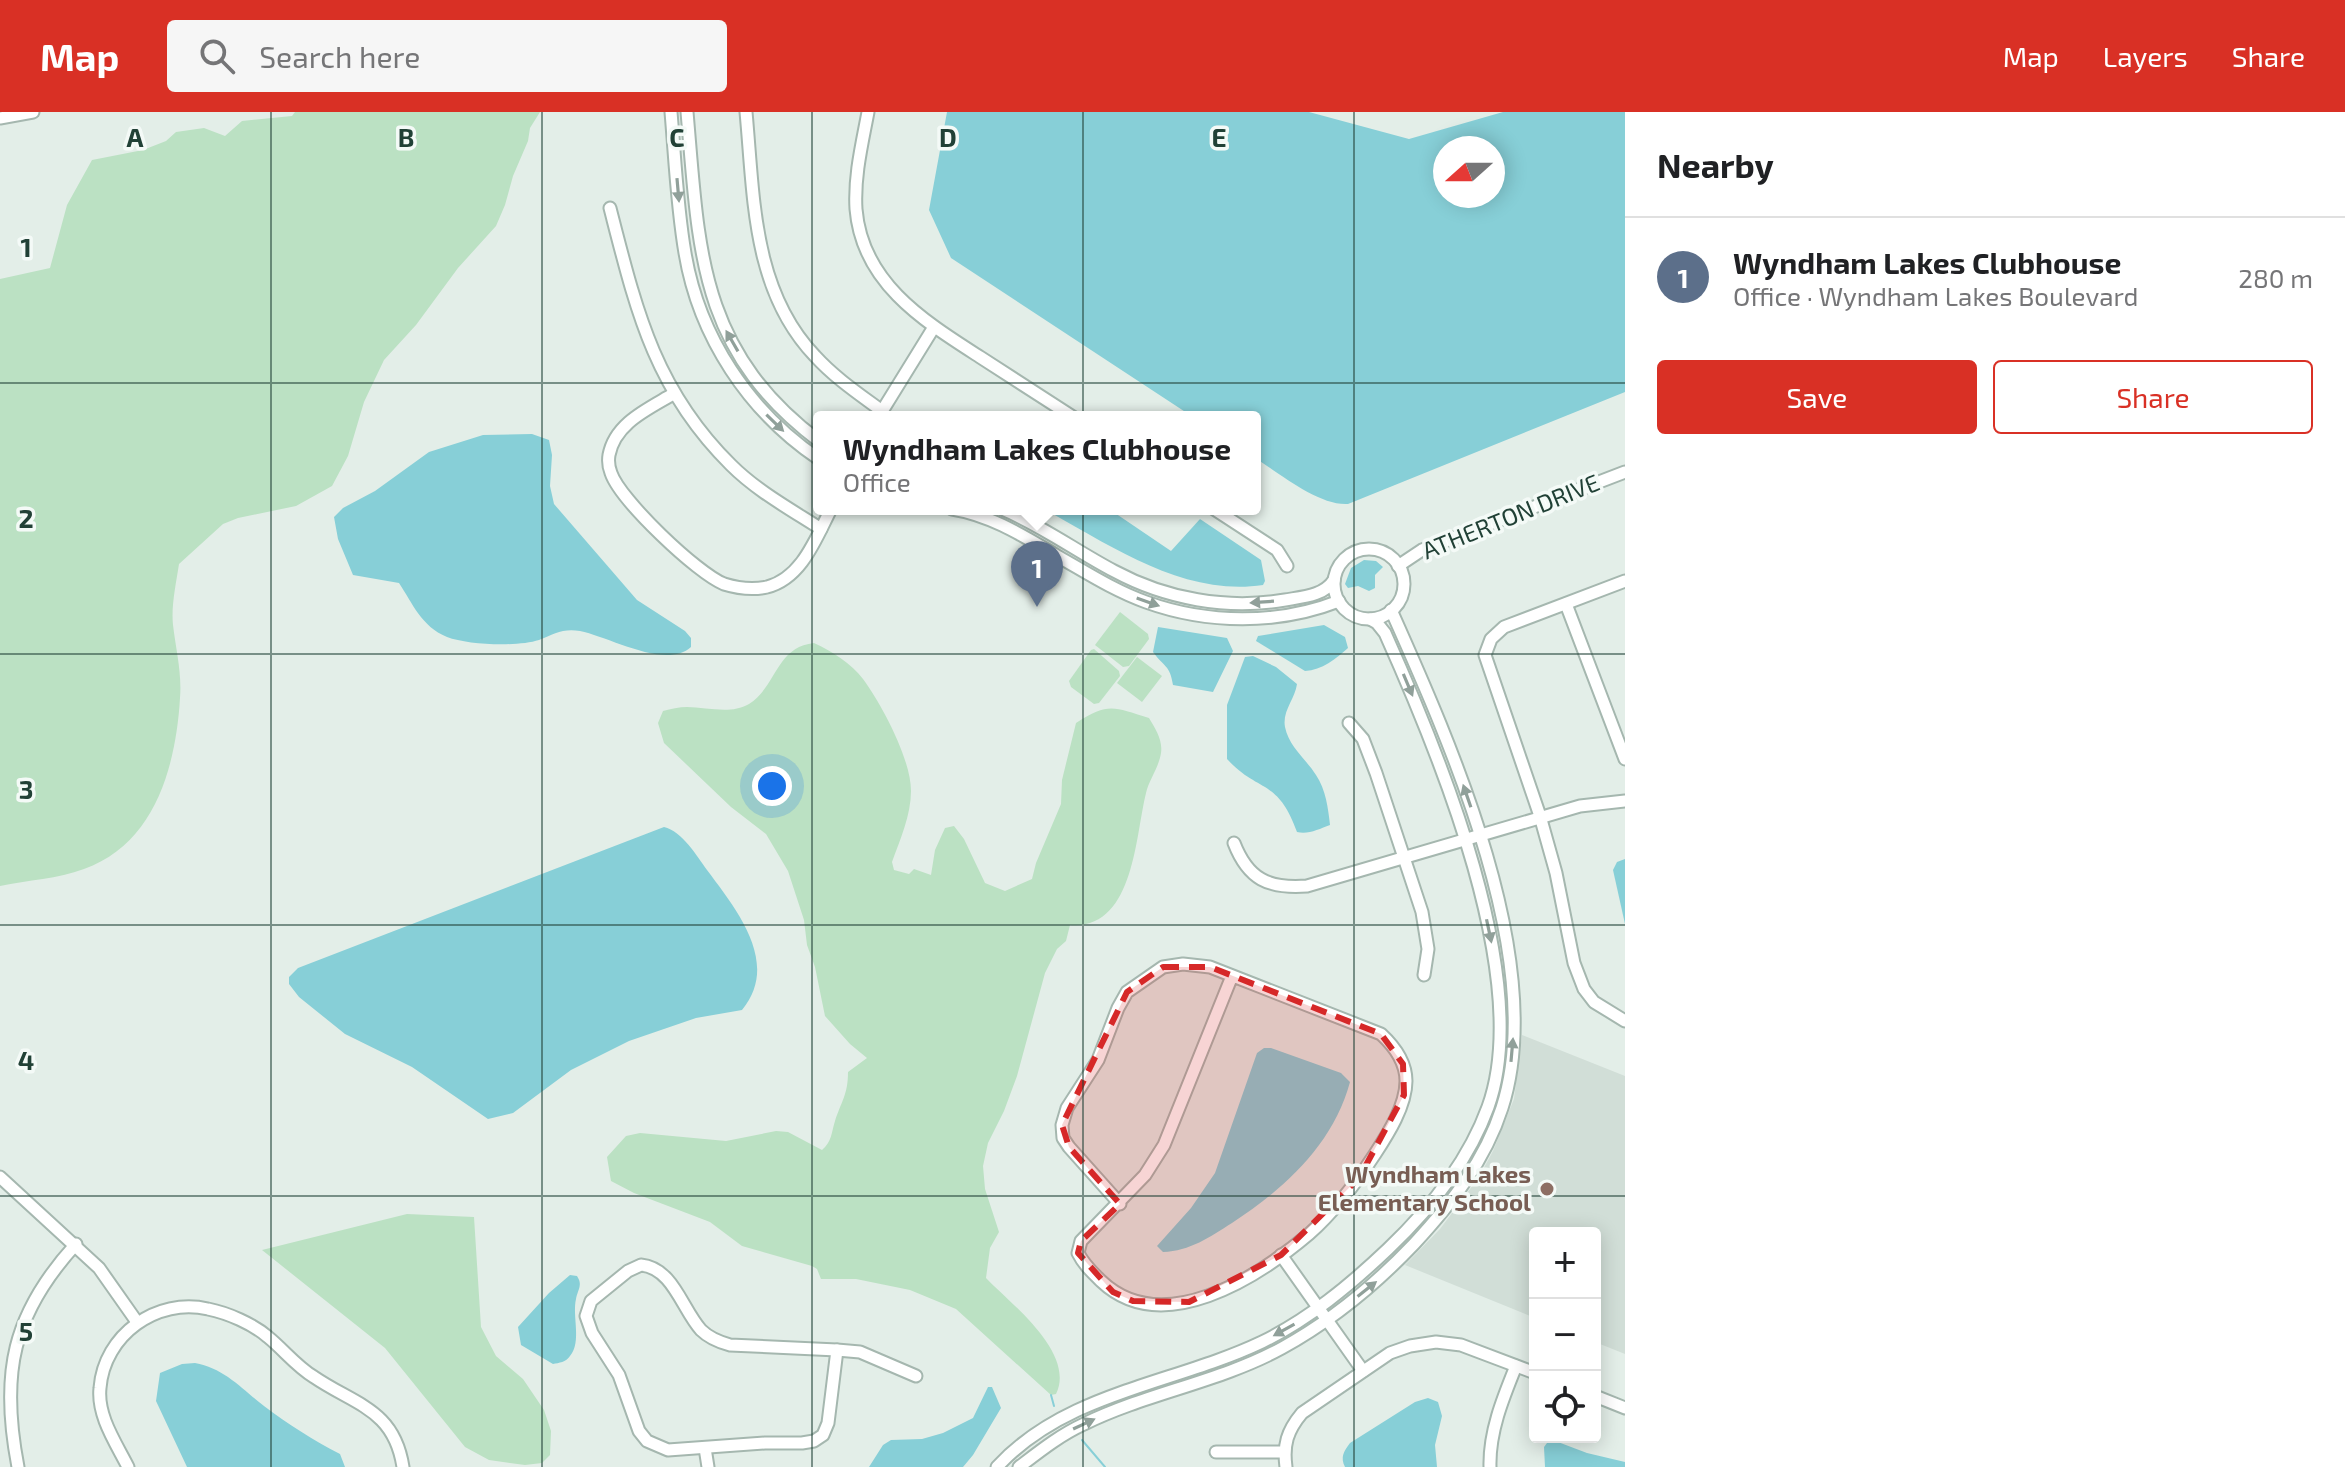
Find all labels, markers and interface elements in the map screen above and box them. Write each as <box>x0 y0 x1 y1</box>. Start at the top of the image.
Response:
search box <box>167 20 727 92</box>
text: Map <box>40 33 119 79</box>
icon: search <box>195 34 239 78</box>
text: Search here <box>259 38 420 74</box>
text: Map <box>2003 39 2059 73</box>
text: Layers <box>2103 39 2188 73</box>
text: Share <box>2232 39 2305 73</box>
text: A <box>127 121 144 152</box>
text: B <box>398 121 414 152</box>
text: C <box>669 121 685 152</box>
text: D <box>939 121 957 152</box>
text: E <box>1211 121 1227 152</box>
north arrow <box>1433 136 1505 208</box>
text: Nearby <box>1657 144 1774 185</box>
one-way arrow <box>671 178 684 203</box>
text: 1 <box>20 231 32 262</box>
text: Wyndham Lakes Clubhouse <box>1733 244 2121 280</box>
text: 1 <box>1677 262 1689 293</box>
text: 280 m <box>2238 262 2313 293</box>
text: Office · Wyndham Lakes Boulevard <box>1733 280 2139 311</box>
one-way arrow <box>725 329 739 352</box>
button: Save <box>1657 360 1977 434</box>
button: Share <box>1993 360 2313 434</box>
popup <box>813 411 1261 515</box>
one-way arrow <box>765 414 784 432</box>
text: Wyndham Lakes Clubhouse <box>843 430 1231 466</box>
text: Office <box>843 466 911 497</box>
street label: ATHERTON DRIVE <box>1418 467 1603 564</box>
text: 2 <box>18 502 34 533</box>
pin: 1 <box>1011 541 1063 607</box>
one-way arrow <box>1249 596 1274 609</box>
one-way arrow <box>1136 597 1160 609</box>
one-way arrow <box>1401 673 1414 697</box>
your location <box>752 766 792 806</box>
text: 3 <box>19 773 33 804</box>
one-way arrow <box>1460 784 1472 808</box>
one-way arrow <box>1483 919 1496 944</box>
one-way arrow <box>1506 1037 1519 1062</box>
text: 4 <box>18 1044 34 1075</box>
place label: Wyndham Lakes Elementary School <box>1318 1159 1531 1216</box>
marker: Wyndham Lakes Elementary School <box>1538 1180 1556 1198</box>
map controls <box>1529 1227 1601 1443</box>
button: + <box>1529 1227 1601 1299</box>
one-way arrow <box>1357 1282 1377 1298</box>
button: − <box>1529 1299 1601 1371</box>
text: 5 <box>19 1315 33 1346</box>
one-way arrow <box>1273 1323 1295 1337</box>
button: locate <box>1529 1371 1601 1443</box>
one-way arrow <box>1072 1417 1095 1431</box>

